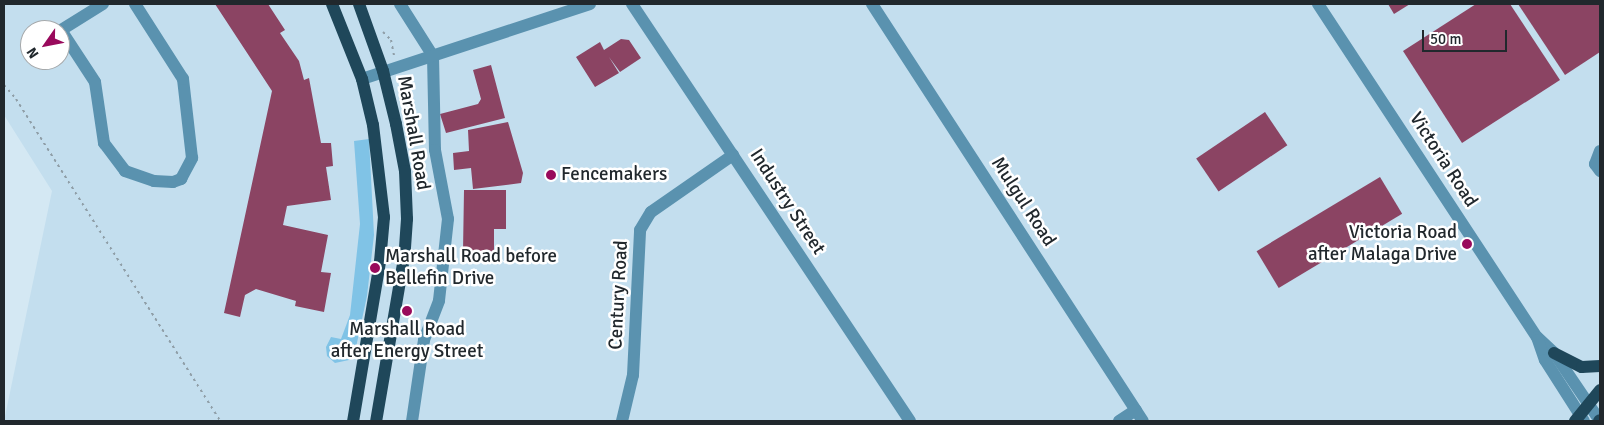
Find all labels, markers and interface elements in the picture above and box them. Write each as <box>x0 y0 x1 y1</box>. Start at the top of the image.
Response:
north arrow <box>20 20 70 70</box>
scale bar <box>1424 20 1509 52</box>
text: 50 m <box>1430 30 1461 48</box>
text: N <box>23 44 43 62</box>
street label: Marshall Road <box>392 74 434 192</box>
street label: Victoria Road <box>1404 108 1482 212</box>
street label: Industry Street <box>744 145 830 259</box>
street label: Mulgul Road <box>986 153 1060 251</box>
place label: Fencemakers <box>561 164 667 186</box>
marker: Fencemakers <box>545 169 557 181</box>
place label: Victoria Road after Malaga Drive <box>1308 222 1457 266</box>
marker: Victoria Road after Malaga Drive <box>1461 238 1473 250</box>
street label: Century Road <box>605 240 633 350</box>
place label: Marshall Road before Bellefin Drive <box>385 246 557 290</box>
marker: Marshall Road before Bellefin Drive <box>369 262 381 274</box>
marker: Marshall Road after Energy Street <box>401 305 413 317</box>
place label: Marshall Road after Energy Street <box>331 319 483 363</box>

